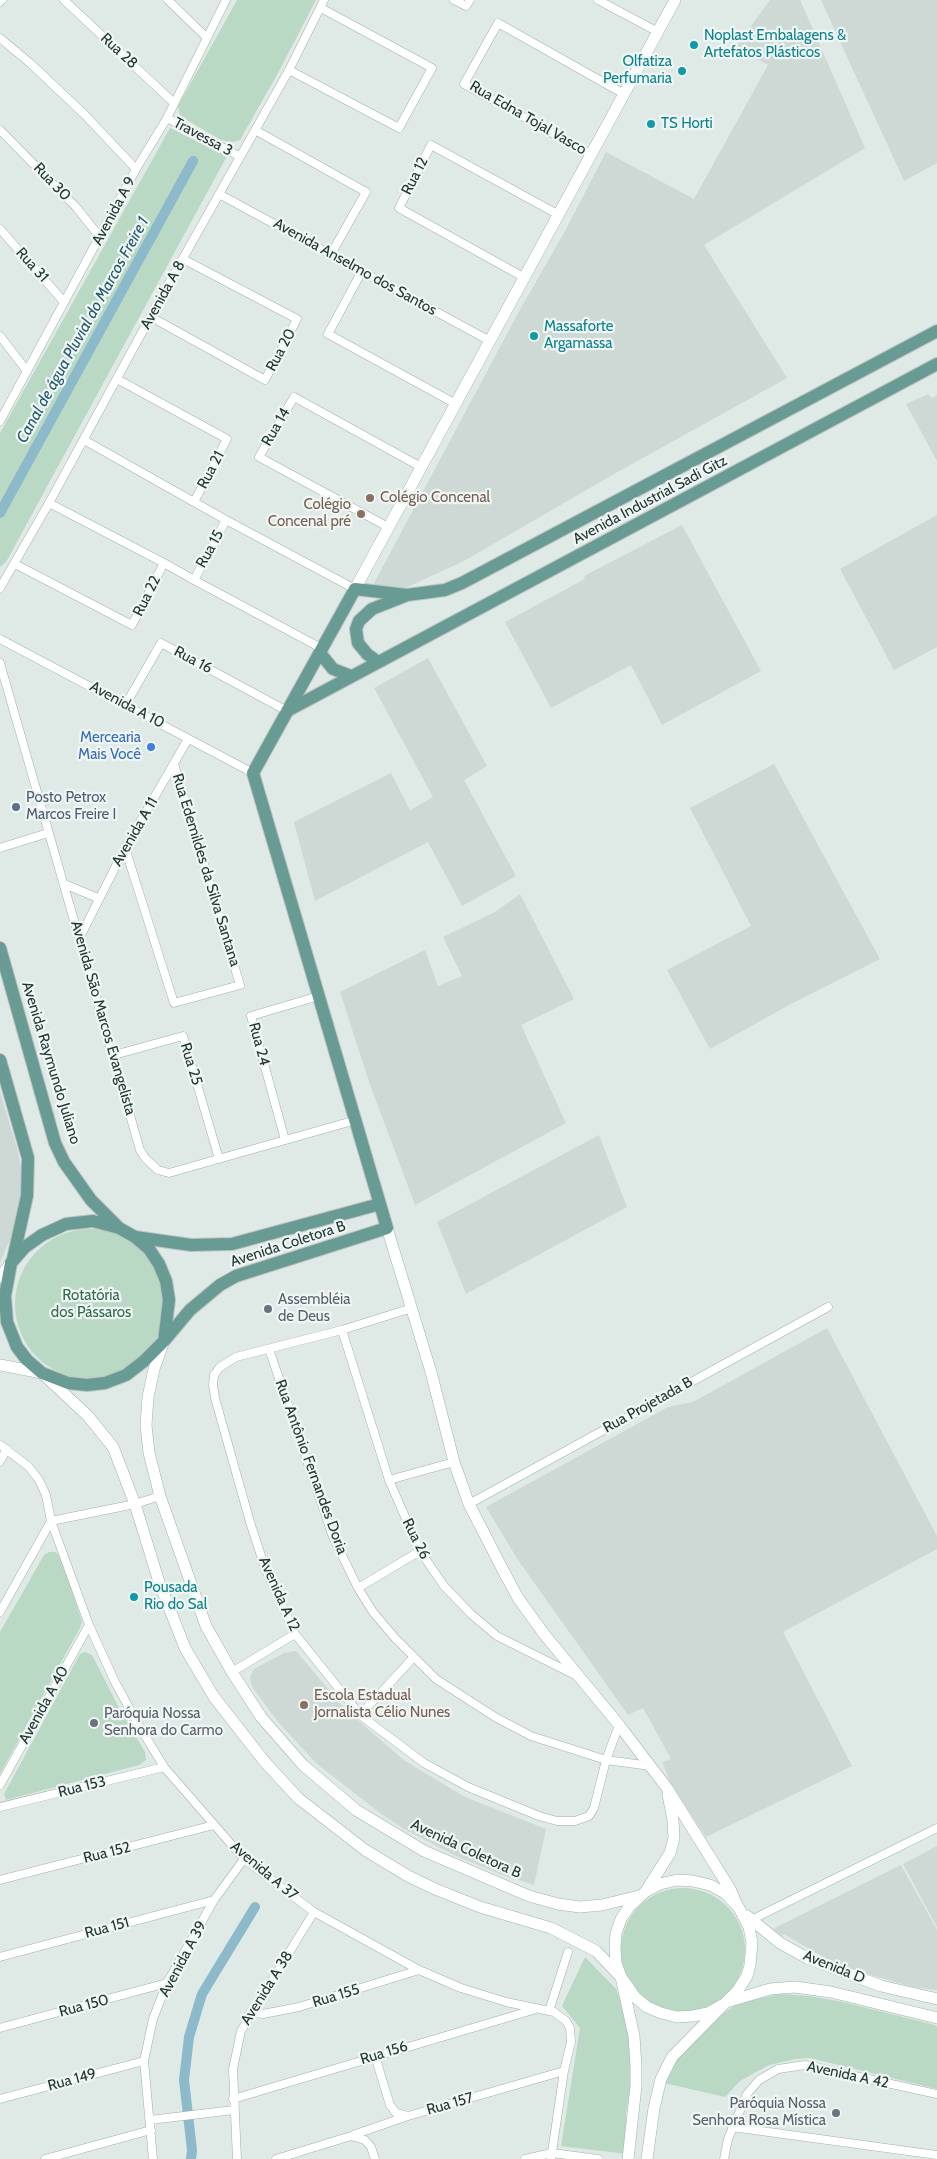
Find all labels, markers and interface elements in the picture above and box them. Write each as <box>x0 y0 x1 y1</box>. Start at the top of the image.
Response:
place label: Noplast Embalagens & Artefatos Plásticos <box>704 27 846 62</box>
street label: Rua 28 <box>97 29 141 73</box>
marker: Noplast Embalagens & Artefatos Plásticos <box>688 39 700 51</box>
place label: Olfatiza Perfumaria <box>603 53 672 88</box>
marker: Olfatiza Perfumaria <box>676 65 688 77</box>
street label: Rua Edna Tojal Vasco <box>466 77 590 159</box>
street label: Travessa 3 <box>170 114 236 160</box>
place label: TS Horti <box>661 115 713 133</box>
marker: TS Horti <box>645 118 657 130</box>
street label: Rua 12 <box>398 154 432 198</box>
street label: Rua 30 <box>30 159 74 205</box>
street label: Avenida A 9 <box>88 174 140 248</box>
water label: Canal de água Pluvial do Marcos Freire 1 <box>13 214 153 446</box>
street label: Avenida Anselmo dos Santos <box>270 215 440 319</box>
street label: Rua 31 <box>12 244 52 286</box>
street label: Avenida A 8 <box>137 257 189 333</box>
place label: Massaforte Argamassa <box>544 318 613 353</box>
street label: Rua 20 <box>262 326 300 374</box>
marker: Massaforte Argamassa <box>528 330 540 342</box>
street label: Rua 14 <box>258 405 294 449</box>
street label: Rua 21 <box>194 448 228 492</box>
street label: Avenida Industrial Sadi Gitz <box>570 452 730 548</box>
place label: Colégio Concenal <box>380 489 490 507</box>
marker: Colégio Concenal <box>364 492 376 504</box>
place label: Colégio Concenal pré <box>268 496 351 531</box>
marker: Colégio Concenal pré <box>355 508 367 520</box>
street label: Rua 15 <box>192 527 228 571</box>
street label: Rua 22 <box>129 573 165 619</box>
street label: Rua 16 <box>171 642 215 678</box>
street label: Avenida A 10 <box>87 678 167 732</box>
place label: Mercearia Mais Você <box>78 729 141 764</box>
marker: Mercearia Mais Você <box>145 741 157 753</box>
street label: Rua Edemildes da Silva Santana <box>168 771 244 969</box>
place label: Posto Petrox Marcos Freire I <box>26 789 116 824</box>
street label: Avenida A 11 <box>108 794 162 870</box>
marker: Posto Petrox Marcos Freire I <box>10 801 22 813</box>
street label: Avenida São Marcos Evangelista <box>67 919 139 1117</box>
street label: Avenida Raymundo Juliano <box>18 980 84 1146</box>
street label: Rua 24 <box>245 1021 273 1067</box>
street label: Rua 25 <box>176 1041 206 1087</box>
street label: Avenida Coletora B <box>228 1217 348 1271</box>
park label: Rotatória dos Pássaros <box>51 1287 131 1322</box>
place label: Assembléia de Deus <box>278 1291 350 1326</box>
marker: Assembléia de Deus <box>262 1303 274 1315</box>
street label: Rua Projetada B <box>600 1373 696 1437</box>
street label: Rua Antônio Fernandes Doria <box>271 1377 351 1557</box>
street label: Rua 26 <box>398 1515 434 1563</box>
street label: Avenida A 12 <box>255 1554 303 1634</box>
place label: Pousada Rio do Sal <box>144 1579 207 1614</box>
marker: Pousada Rio do Sal <box>128 1591 140 1603</box>
street label: Avenida A 40 <box>15 1663 73 1747</box>
place label: Escola Estadual Jornalista Célio Nunes <box>314 1687 450 1722</box>
marker: Escola Estadual Jornalista Célio Nunes <box>298 1699 310 1711</box>
place label: Paróquia Nossa Senhora do Carmo <box>104 1705 223 1740</box>
marker: Paróquia Nossa Senhora do Carmo <box>88 1717 100 1729</box>
street label: Rua 153 <box>56 1772 108 1802</box>
street label: Avenida Coletora B <box>408 1815 524 1883</box>
street label: Rua 152 <box>81 1838 133 1868</box>
street label: Avenida A 37 <box>227 1838 301 1904</box>
street label: Rua 151 <box>83 1913 131 1943</box>
street label: Avenida A 39 <box>155 1918 211 2000</box>
street label: Avenida D <box>800 1946 868 1988</box>
street label: Avenida A 38 <box>237 1948 297 2028</box>
street label: Rua 155 <box>310 1980 362 2012</box>
street label: Rua 150 <box>57 1991 111 2021</box>
street label: Rua 156 <box>358 2037 410 2069</box>
street label: Avenida A 42 <box>805 2058 891 2092</box>
street label: Rua 149 <box>46 2065 98 2095</box>
street label: Rua 157 <box>425 2089 475 2119</box>
place label: Paróquia Nossa Senhora Rosa Mística <box>692 2095 826 2130</box>
marker: Paróquia Nossa Senhora Rosa Mística <box>830 2107 842 2119</box>

